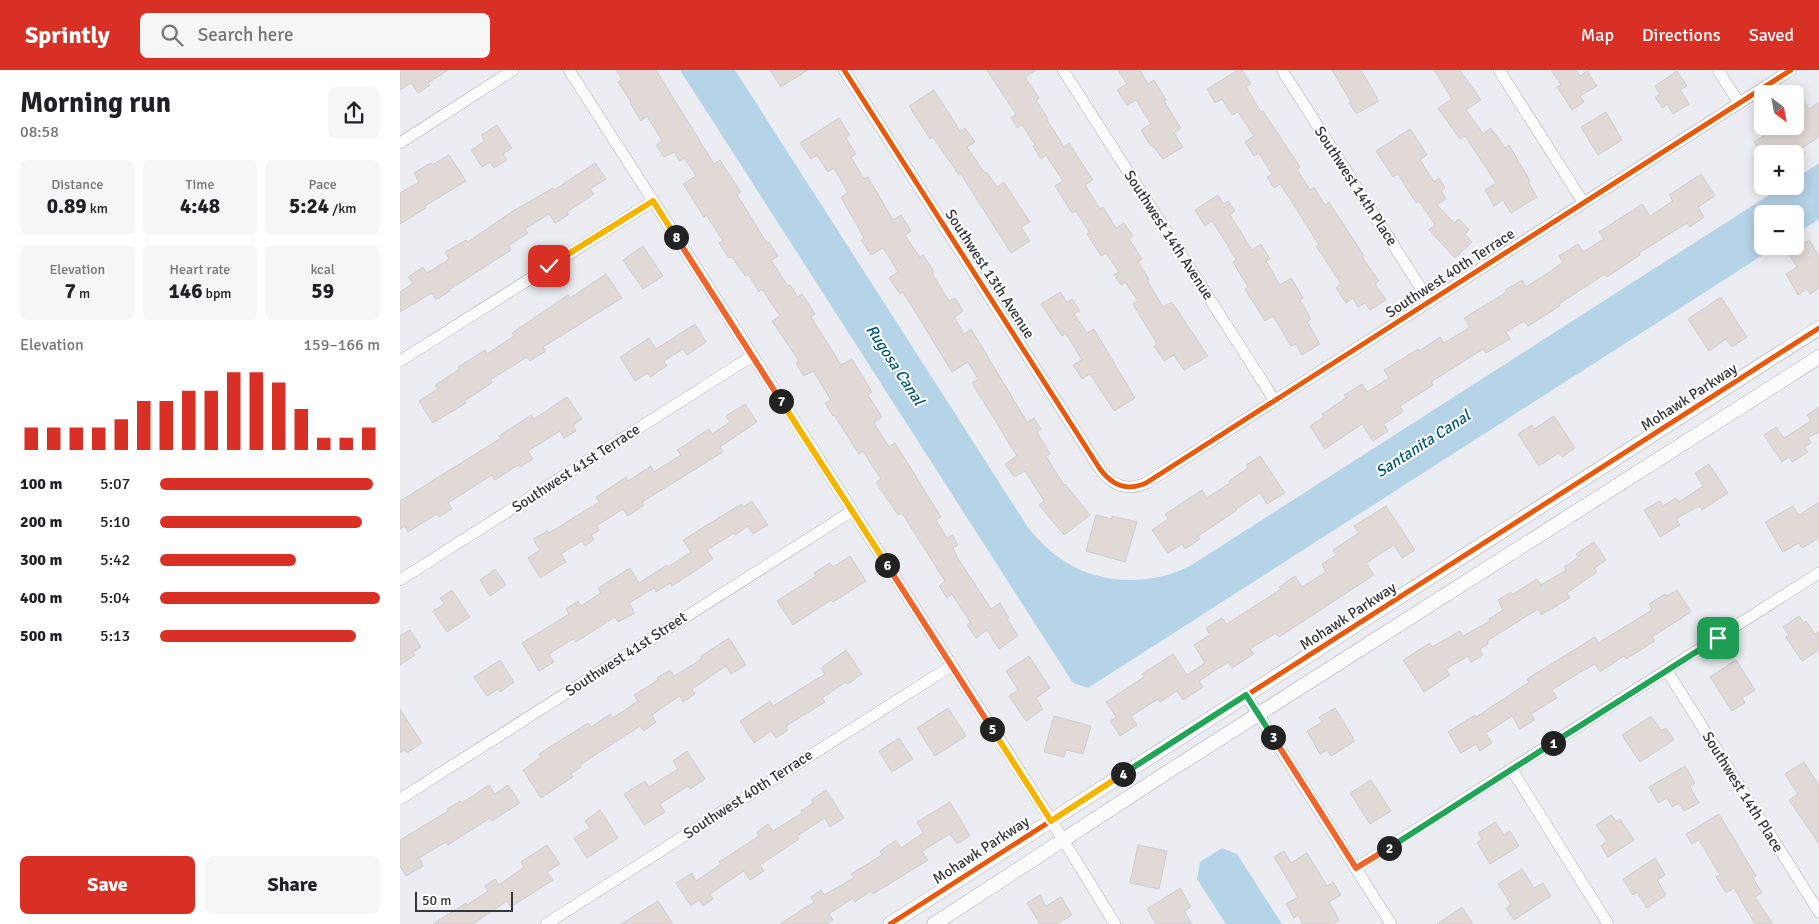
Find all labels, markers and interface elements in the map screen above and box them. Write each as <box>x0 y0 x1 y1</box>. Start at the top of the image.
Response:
search box <box>140 13 490 58</box>
text: Sprintly <box>25 20 110 50</box>
icon: search <box>158 21 186 49</box>
text: Search here <box>198 23 294 47</box>
text: Map <box>1581 24 1614 46</box>
text: Directions <box>1642 24 1721 46</box>
text: Saved <box>1749 24 1794 46</box>
north arrow <box>1754 85 1804 135</box>
map controls <box>1754 85 1804 255</box>
text: Morning run <box>20 86 171 120</box>
button: share <box>328 87 380 139</box>
text: 08:58 <box>20 122 59 142</box>
street label: Southwest 14th Place <box>1311 123 1401 249</box>
button: + <box>1754 145 1804 195</box>
street label: Southwest 14th Avenue <box>1120 167 1218 303</box>
text: Distance <box>51 176 103 193</box>
text: Time <box>186 176 214 193</box>
text: Pace <box>309 176 337 193</box>
text: 0.89 <box>47 193 87 219</box>
text: 4:48 <box>180 193 220 219</box>
text: 5:24 <box>289 193 329 219</box>
text: km <box>87 200 108 217</box>
text: /km <box>329 200 356 217</box>
button: − <box>1754 205 1804 255</box>
street label: Southwest 13th Avenue <box>941 206 1039 342</box>
pin: 8 <box>664 224 688 250</box>
street label: Southwest 40th Terrace <box>1382 225 1518 321</box>
text: 8 <box>673 229 680 246</box>
pin <box>528 245 570 287</box>
icon: check <box>535 252 563 280</box>
text: Elevation <box>49 261 105 278</box>
text: Heart rate <box>170 261 230 278</box>
text: kcal <box>310 261 335 278</box>
text: 7 <box>65 278 76 304</box>
text: 146 <box>168 278 202 304</box>
text: 59 <box>311 278 334 304</box>
text: m <box>76 285 90 302</box>
text: bpm <box>202 285 232 302</box>
water label: Rugosa Canal <box>861 321 929 410</box>
text: Elevation <box>20 335 84 355</box>
text: 159–166 m <box>303 335 380 355</box>
street label: Mohawk Parkway <box>1637 359 1741 435</box>
pin: 7 <box>768 388 794 414</box>
text: 7 <box>778 393 785 410</box>
water label: Santanita Canal <box>1372 405 1475 482</box>
street label: Southwest 41st Terrace <box>509 420 643 516</box>
text: 100 m <box>20 474 62 494</box>
text: 5:07 <box>100 474 130 494</box>
text: 200 m <box>20 512 62 532</box>
text: 5:10 <box>100 512 130 532</box>
text: 300 m <box>20 550 62 570</box>
text: 5:42 <box>100 550 130 570</box>
pin: 6 <box>874 552 900 578</box>
text: 6 <box>884 557 891 574</box>
street label: Mohawk Parkway <box>1296 578 1400 654</box>
text: 400 m <box>20 588 62 608</box>
text: 5:04 <box>100 588 130 608</box>
street label: Southwest 41st Street <box>562 608 690 700</box>
pin <box>1697 617 1739 659</box>
icon: arrive <box>1704 624 1732 652</box>
text: 500 m <box>20 626 62 646</box>
text: 5:13 <box>100 626 130 646</box>
pin: 5 <box>980 716 1004 742</box>
text: 5 <box>989 721 996 738</box>
pin: 3 <box>1260 724 1286 750</box>
street label: Southwest 14th Place <box>1699 728 1787 856</box>
text: 3 <box>1270 729 1277 746</box>
pin: 1 <box>1540 730 1566 756</box>
text: 1 <box>1550 735 1557 752</box>
street label: Southwest 40th Terrace <box>680 746 816 842</box>
pin: 4 <box>1110 762 1136 786</box>
text: 4 <box>1120 766 1127 783</box>
street label: Mohawk Parkway <box>929 812 1033 888</box>
pin: 2 <box>1376 836 1402 860</box>
text: 2 <box>1386 840 1393 857</box>
button: Save <box>20 856 195 914</box>
button: Share <box>205 856 380 914</box>
scale bar <box>415 889 512 912</box>
text: 50 m <box>422 892 451 909</box>

